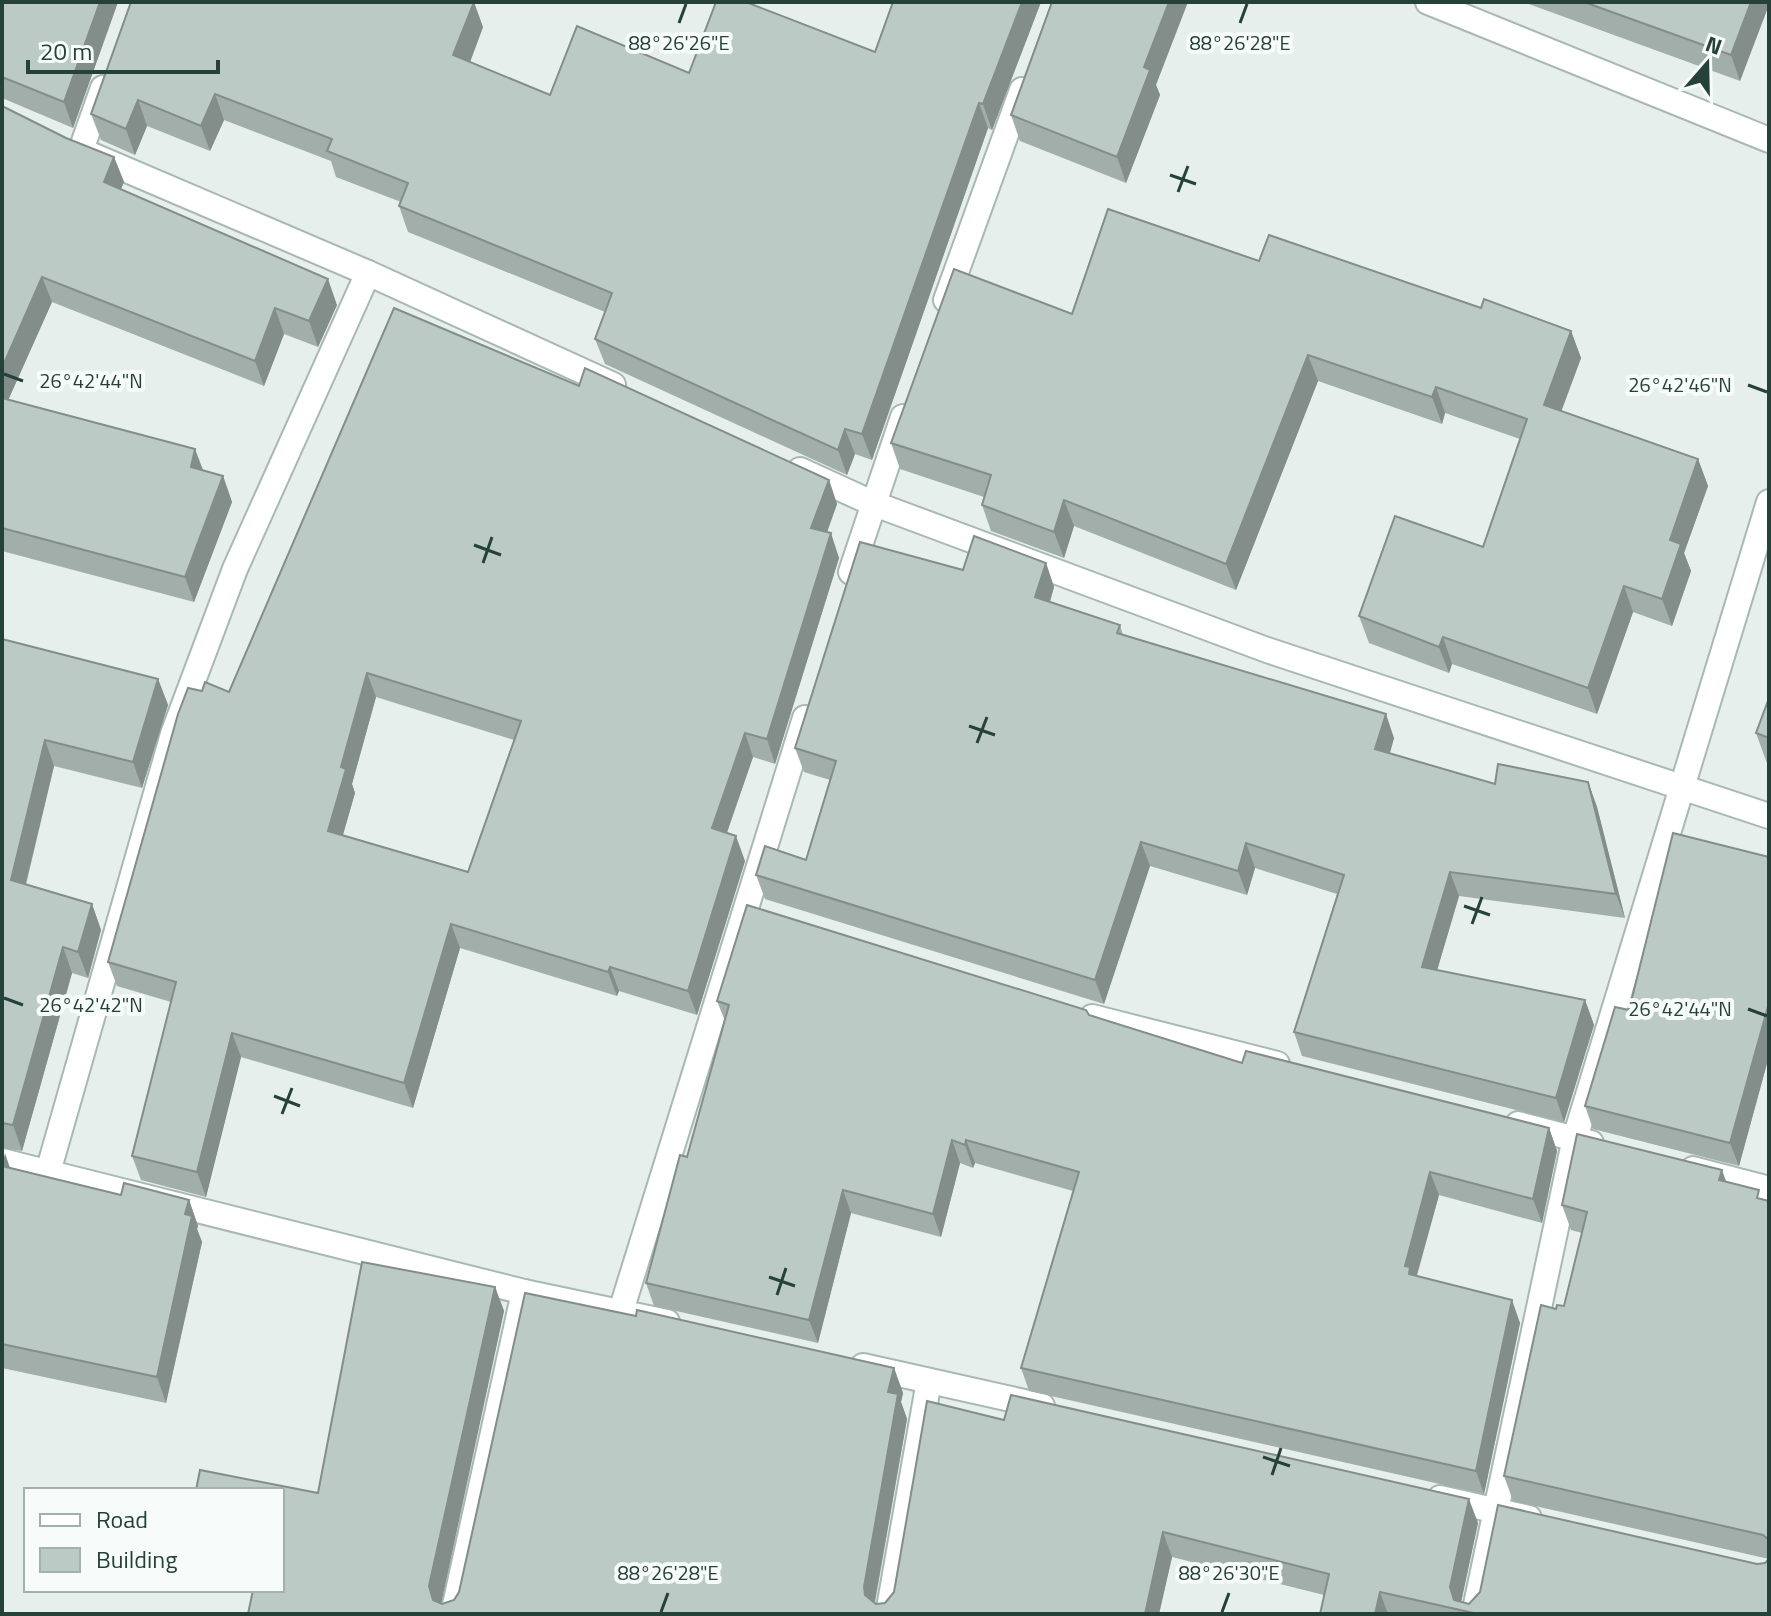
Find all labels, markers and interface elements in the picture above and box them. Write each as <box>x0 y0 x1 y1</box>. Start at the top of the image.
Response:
scale bar <box>28 24 218 74</box>
north arrow <box>1667 24 1747 104</box>
text: 88°26'26"E <box>628 27 730 58</box>
text: 88°26'28"E <box>1189 27 1291 58</box>
text: N <box>1701 27 1727 64</box>
text: 20 m <box>40 33 92 69</box>
text: 26°42'44"N <box>39 365 143 396</box>
text: 26°42'46"N <box>1628 369 1732 400</box>
text: 26°42'42"N <box>39 989 143 1020</box>
text: 26°42'44"N <box>1628 993 1732 1024</box>
legend <box>24 1488 284 1592</box>
text: Road <box>96 1501 148 1537</box>
text: Building <box>96 1541 178 1577</box>
text: 88°26'28"E <box>617 1557 719 1588</box>
text: 88°26'30"E <box>1178 1557 1280 1588</box>

